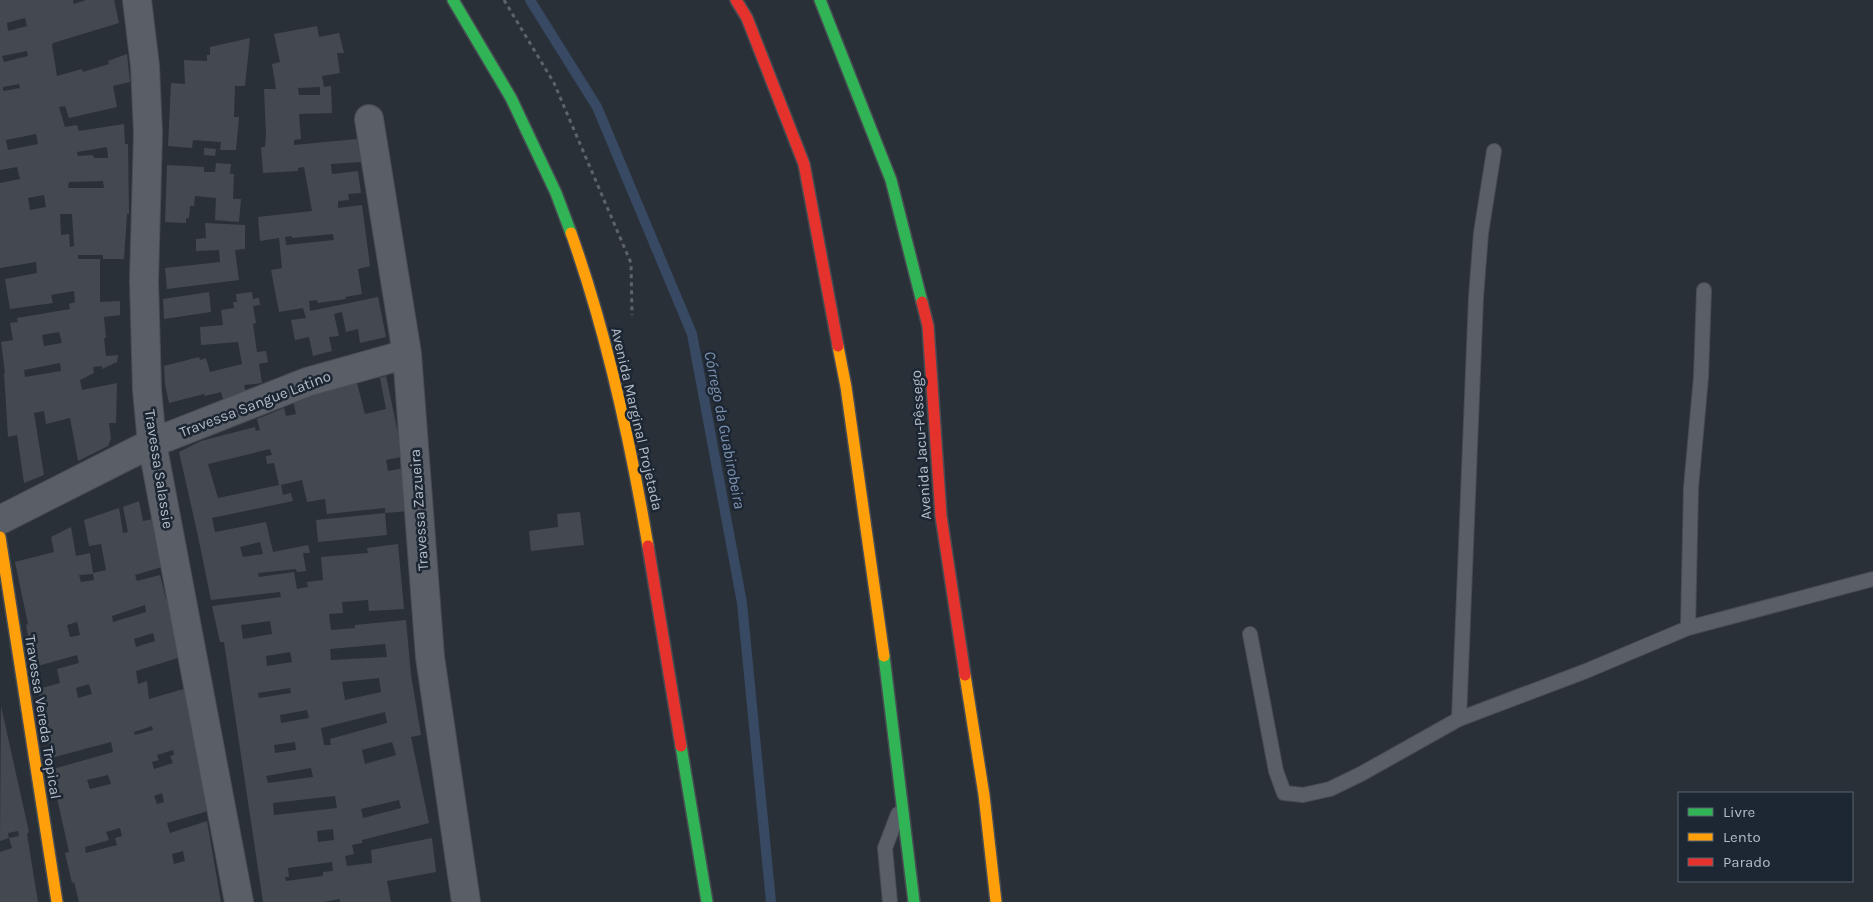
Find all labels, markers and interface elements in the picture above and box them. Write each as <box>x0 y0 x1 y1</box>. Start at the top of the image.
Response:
street label: Avenida Marginal Projetada <box>607 326 667 512</box>
water label: Córrego da Guabirobeira <box>700 349 750 511</box>
street label: Travessa Sangue Latino <box>177 367 333 441</box>
street label: Avenida Jacu-Pêssego <box>907 369 935 521</box>
street label: Travessa Salassie <box>141 408 177 530</box>
street label: Travessa Zazueira <box>406 448 432 572</box>
street label: Travessa Vereda Tropical <box>21 634 65 800</box>
legend <box>1678 792 1853 882</box>
text: Livre <box>1723 803 1755 821</box>
text: Lento <box>1723 828 1761 846</box>
text: Parado <box>1723 853 1770 871</box>

